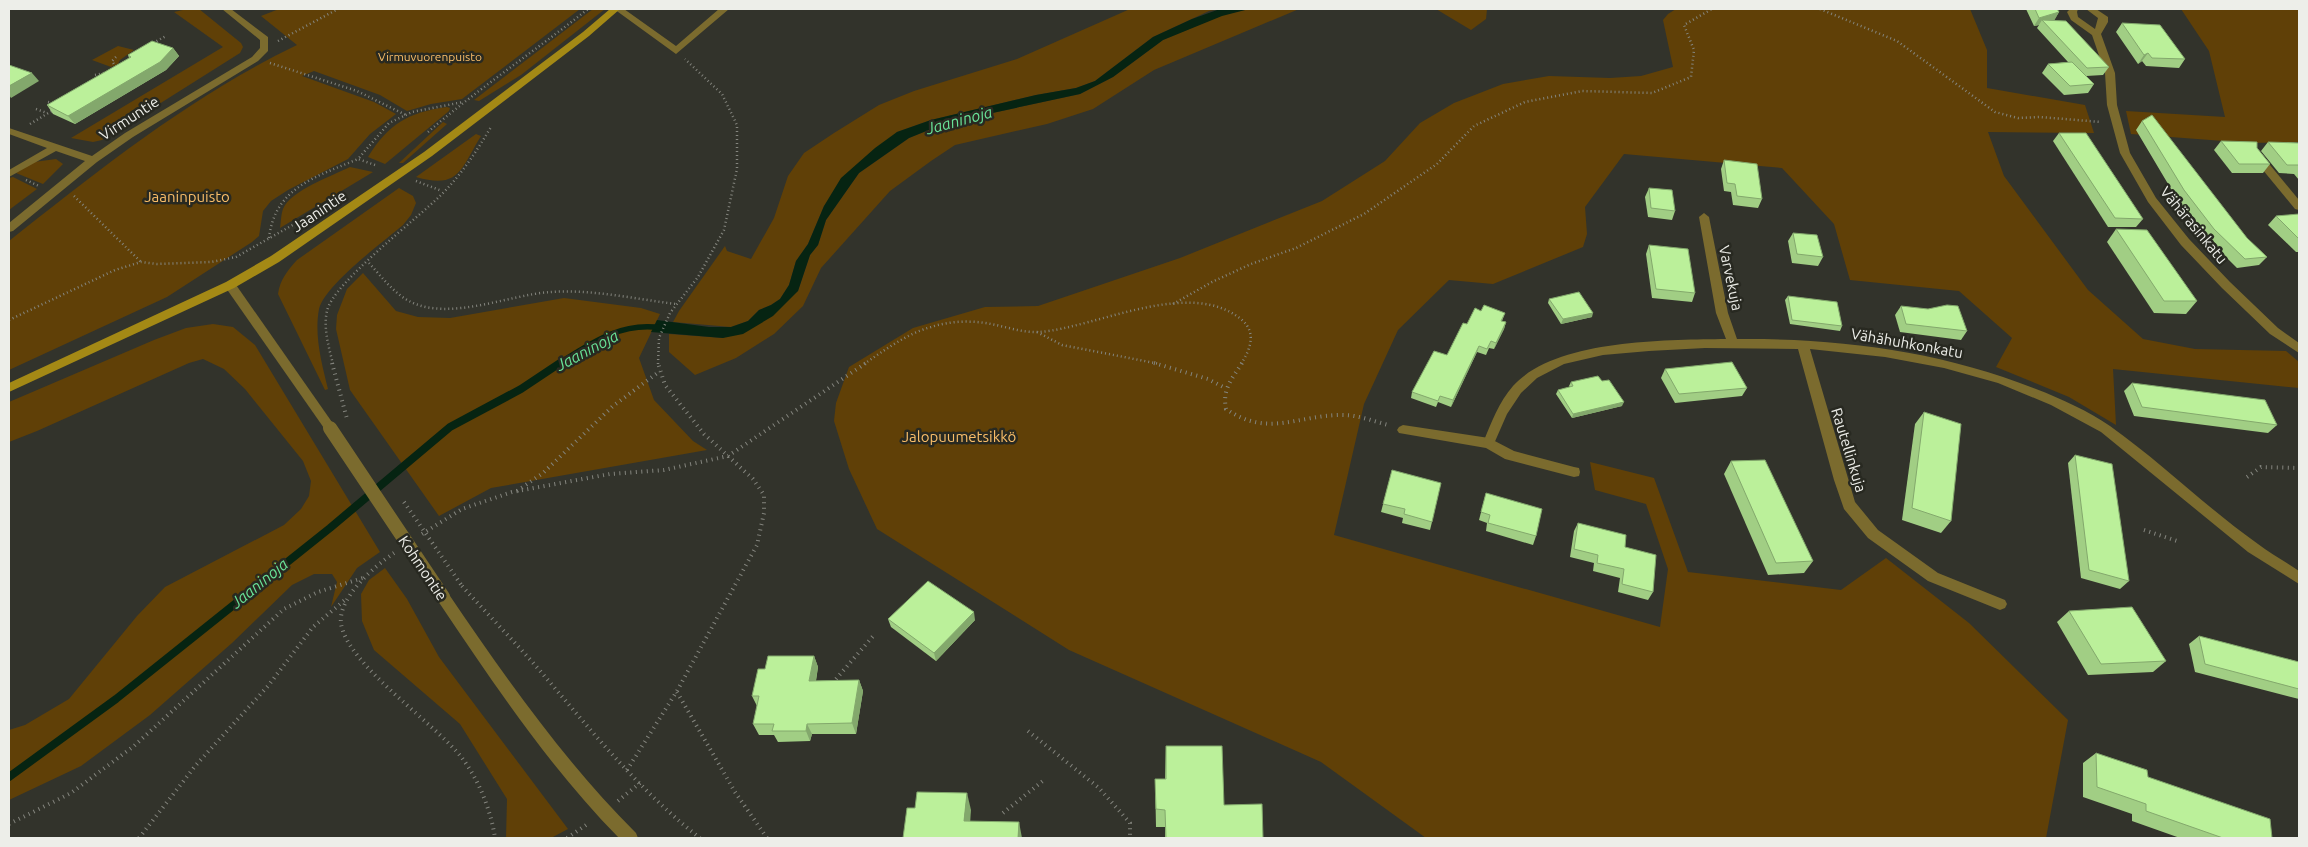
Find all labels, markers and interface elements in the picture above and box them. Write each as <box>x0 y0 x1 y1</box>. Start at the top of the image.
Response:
park label: Virmuvuorenpuisto <box>378 50 482 63</box>
street label: Virmuntie <box>96 93 162 143</box>
water label: Jaaninoja <box>923 102 994 138</box>
street label: Vähärasinkatu <box>2157 183 2231 267</box>
street label: Jaanintie <box>289 187 349 235</box>
park label: Jaaninpuisto <box>144 188 230 205</box>
street label: Varvekuja <box>1716 244 1746 312</box>
street label: Vähähuhkonkatu <box>1850 325 1964 361</box>
water label: Jaaninoja <box>552 326 622 374</box>
street label: Rautellinkuja <box>1828 406 1870 494</box>
park label: Jalopuumetsikkö <box>902 428 1016 445</box>
street label: Kohmontie <box>395 532 451 604</box>
water label: Jaaninoja <box>226 554 291 612</box>

